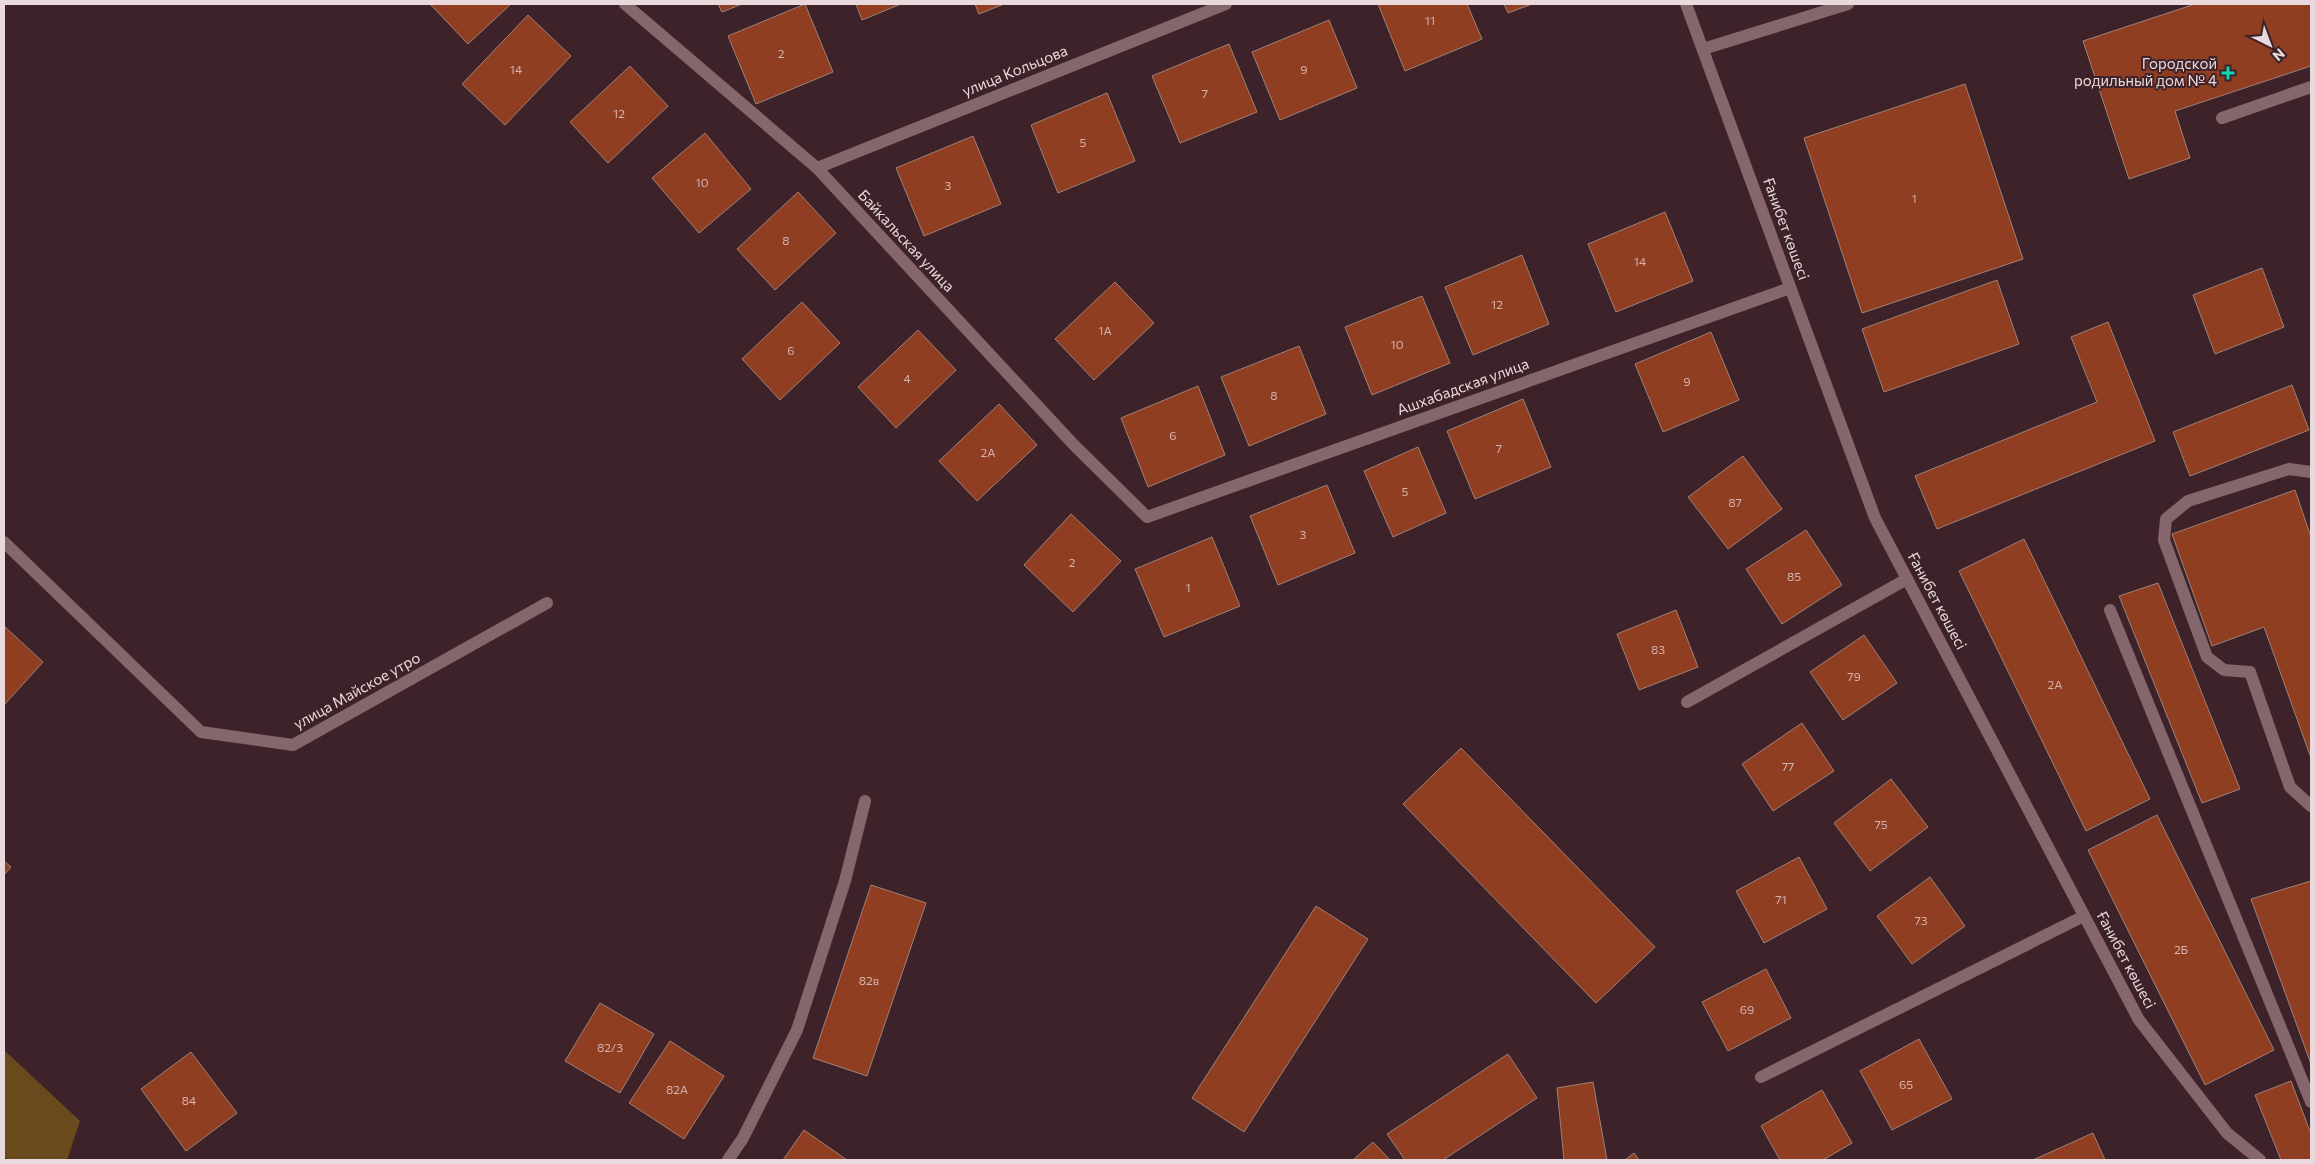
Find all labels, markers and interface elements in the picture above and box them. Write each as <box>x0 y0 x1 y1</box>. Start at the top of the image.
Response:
house number: 11 <box>1425 13 1435 27</box>
north arrow <box>2245 20 2295 70</box>
street label: улица Кольцова <box>959 41 1070 99</box>
text: N <box>2269 45 2289 65</box>
house number: 2 <box>778 46 785 60</box>
place label: Городской родильный дом № 4 <box>2074 54 2217 89</box>
house number: 14 <box>510 62 522 76</box>
house number: 9 <box>1300 62 1308 76</box>
marker: Городской родильный дом № 4 <box>2221 66 2235 80</box>
house number: 7 <box>1202 86 1208 100</box>
house number: 12 <box>613 106 625 120</box>
house number: 5 <box>1080 135 1087 149</box>
house number: 10 <box>696 175 709 189</box>
street label: Ғанибет көшесі <box>1760 175 1814 282</box>
house number: 3 <box>945 178 952 192</box>
street label: Байкальская улица <box>855 186 959 295</box>
house number: 1 <box>1911 191 1917 205</box>
house number: 8 <box>782 233 790 247</box>
house number: 14 <box>1634 254 1646 268</box>
house number: 12 <box>1491 297 1503 311</box>
house number: 1А <box>1098 323 1112 337</box>
house number: 10 <box>1391 337 1404 351</box>
house number: 6 <box>787 343 795 357</box>
street label: Ашхабадская улица <box>1394 354 1531 418</box>
house number: 4 <box>903 371 911 385</box>
house number: 9 <box>1683 374 1691 388</box>
house number: 8 <box>1270 388 1278 402</box>
house number: 6 <box>1169 428 1177 442</box>
house number: 7 <box>1496 441 1502 455</box>
house number: 2А <box>981 445 995 459</box>
house number: 5 <box>1402 484 1409 498</box>
house number: 87 <box>1728 495 1742 509</box>
house number: 3 <box>1300 527 1307 541</box>
street label: Ғанибет көшесі <box>1905 549 1971 652</box>
house number: 2 <box>1069 555 1076 569</box>
house number: 85 <box>1787 569 1801 583</box>
house number: 1 <box>1185 580 1191 594</box>
house number: 83 <box>1651 642 1665 656</box>
street label: улица Майское утро <box>290 648 423 732</box>
house number: 79 <box>1847 669 1861 683</box>
house number: 2А <box>2048 677 2062 691</box>
house number: 77 <box>1782 759 1794 773</box>
house number: 75 <box>1874 817 1888 831</box>
house number: 71 <box>1775 892 1787 906</box>
street label: Ғанибет көшесі <box>2094 908 2160 1011</box>
house number: 73 <box>1914 913 1928 927</box>
house number: 2Б <box>2174 942 2189 956</box>
house number: 82в <box>859 973 879 987</box>
house number: 69 <box>1740 1002 1754 1016</box>
house number: 82/3 <box>597 1040 623 1054</box>
house number: 65 <box>1899 1077 1913 1091</box>
house number: 82А <box>666 1082 688 1096</box>
house number: 84 <box>182 1093 196 1107</box>

